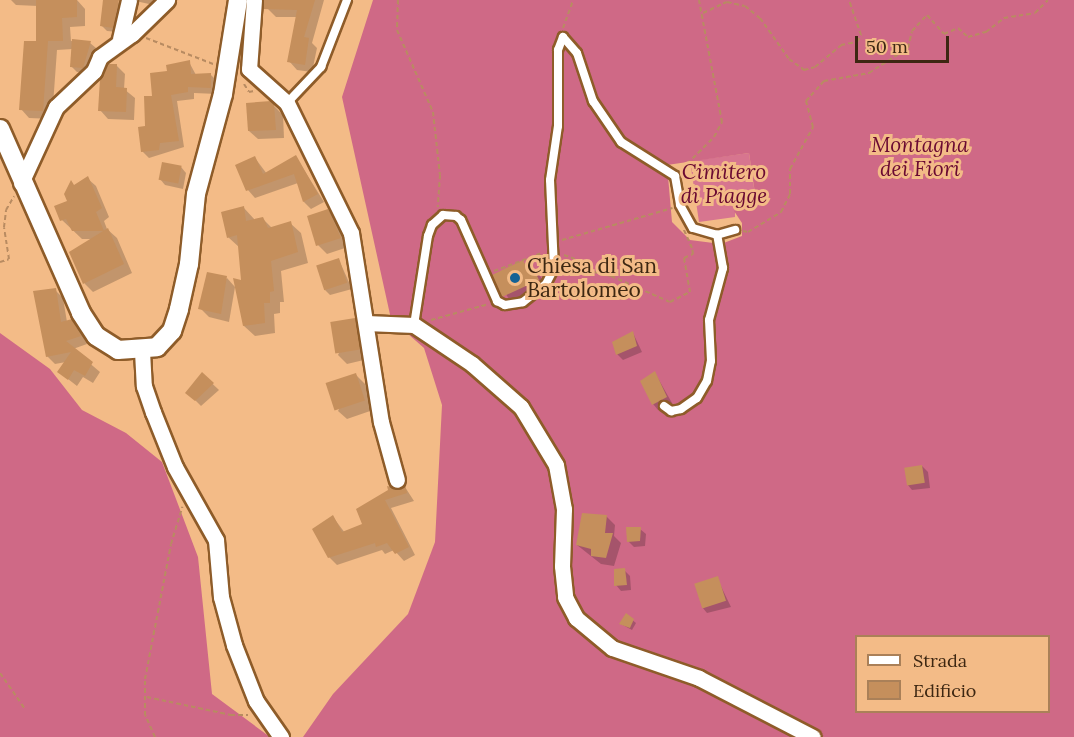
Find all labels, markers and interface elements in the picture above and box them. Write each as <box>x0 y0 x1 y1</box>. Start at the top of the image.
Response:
scale bar <box>858 24 952 62</box>
text: 50 m <box>866 35 908 58</box>
park label: Montagna dei Fiori <box>871 132 969 182</box>
park label: Cimitero di Piagge <box>681 159 767 209</box>
place label: Chiesa di San Bartolomeo <box>527 253 657 303</box>
marker: Chiesa di San Bartolomeo <box>508 271 522 285</box>
legend <box>855 635 1050 713</box>
text: Strada <box>913 649 967 672</box>
text: Edificio <box>913 679 976 702</box>

